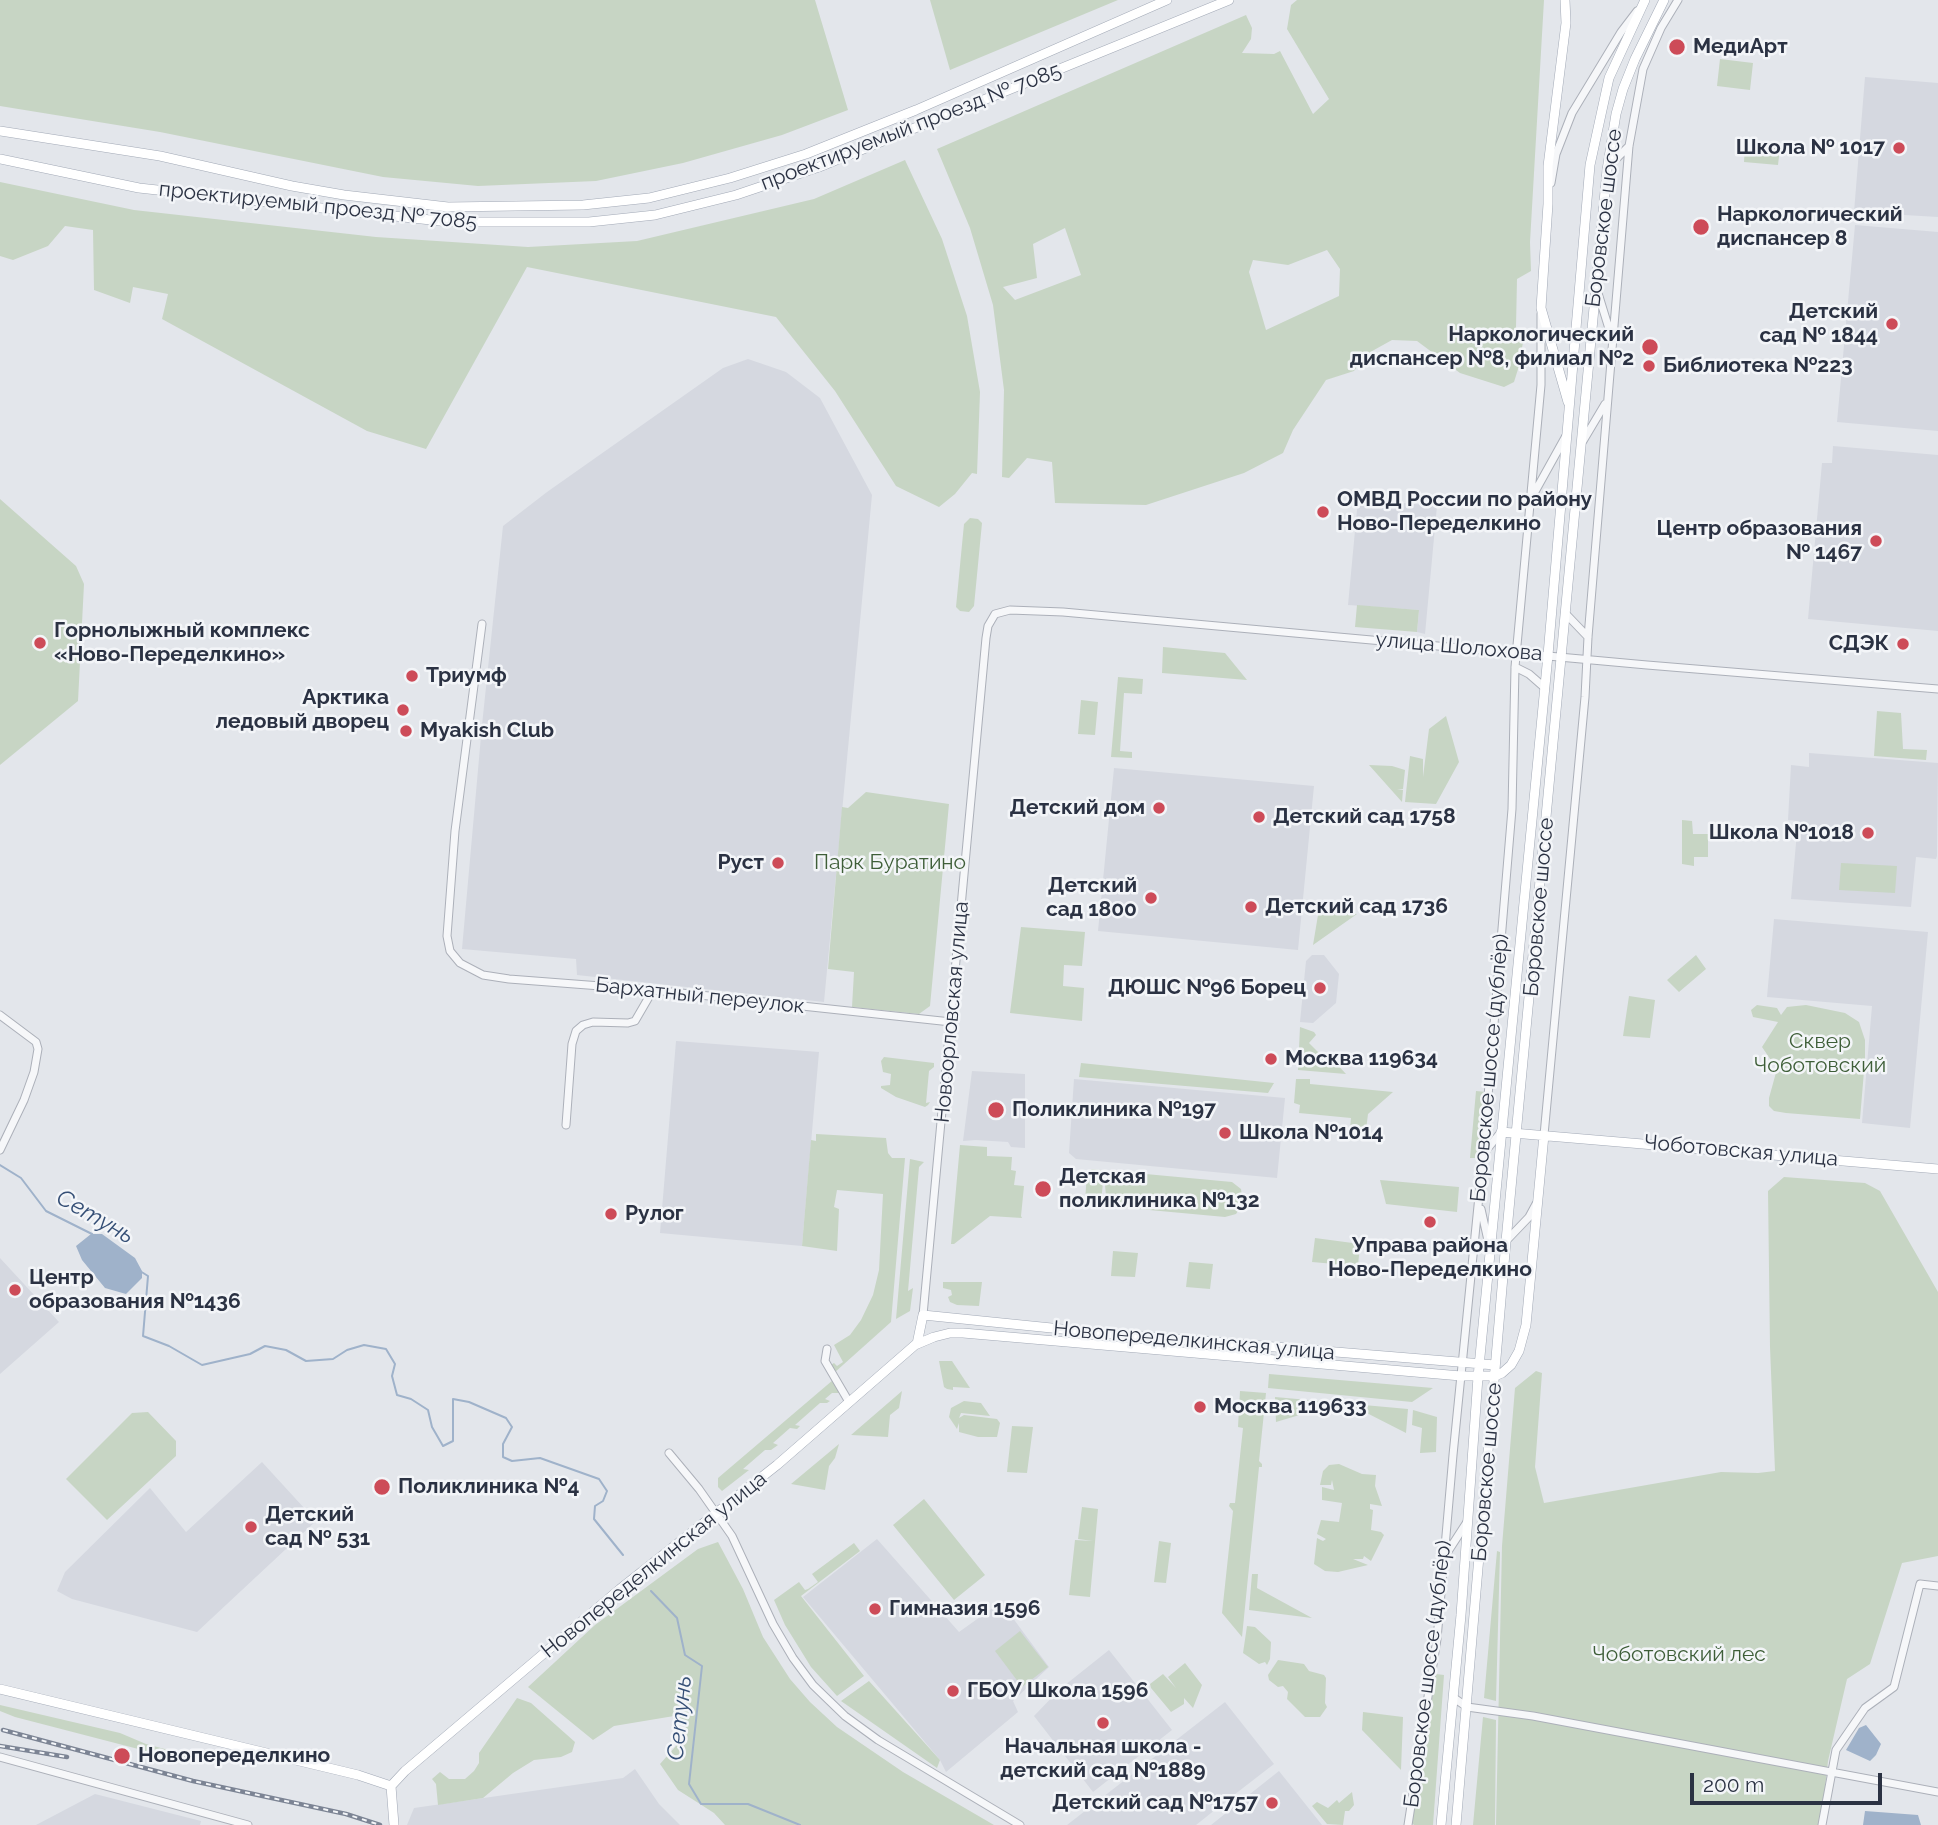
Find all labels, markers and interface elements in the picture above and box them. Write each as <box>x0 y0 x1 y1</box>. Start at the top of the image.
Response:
place label: МедиАрт <box>1693 34 1788 60</box>
marker: МедиАрт <box>1667 37 1687 57</box>
street label: проектируемый проезд № 7085 <box>757 58 1065 196</box>
street label: Боровское шоссе <box>1581 127 1627 309</box>
place label: Школа № 1017 <box>1736 135 1885 161</box>
marker: Школа № 1017 <box>1891 140 1907 156</box>
street label: проектируемый проезд № 7085 <box>158 177 478 235</box>
place label: Наркологический диспансер 8 <box>1717 202 1903 252</box>
marker: Наркологический диспансер 8 <box>1691 217 1711 237</box>
place label: Детский сад № 1844 <box>1759 299 1878 349</box>
marker: Детский сад № 1844 <box>1884 316 1900 332</box>
place label: Наркологический диспансер №8, филиал №2 <box>1350 322 1634 372</box>
marker: Наркологический диспансер №8, филиал №2 <box>1640 337 1660 357</box>
place label: Библиотека №223 <box>1663 353 1853 379</box>
marker: Библиотека №223 <box>1641 358 1657 374</box>
place label: ОМВД России по району Ново-Переделкино <box>1337 487 1592 537</box>
marker: ОМВД России по району Ново-Переделкино <box>1315 504 1331 520</box>
place label: Центр образования № 1467 <box>1657 516 1862 566</box>
marker: Центр образования № 1467 <box>1868 533 1884 549</box>
place label: Горнолыжный комплекс «Ново-Переделкино» <box>54 618 310 668</box>
street label: улица Шолохова <box>1375 627 1543 667</box>
place label: СДЭК <box>1829 631 1889 657</box>
marker: Горнолыжный комплекс «Ново-Переделкино» <box>32 635 48 651</box>
marker: СДЭК <box>1895 636 1911 652</box>
place label: Триумф <box>426 663 507 689</box>
marker: Триумф <box>404 668 420 684</box>
place label: Арктика ледовый дворец <box>216 685 389 735</box>
marker: Арктика ледовый дворец <box>395 702 411 718</box>
place label: Myakish Club <box>420 718 554 744</box>
marker: Myakish Club <box>398 723 414 739</box>
place label: Детский дом <box>1009 795 1145 821</box>
marker: Детский дом <box>1151 800 1167 816</box>
place label: Детский сад 1758 <box>1273 804 1456 830</box>
marker: Детский сад 1758 <box>1251 809 1267 825</box>
street label: Боровское шоссе <box>1519 817 1559 997</box>
place label: Школа №1018 <box>1709 820 1854 846</box>
marker: Школа №1018 <box>1860 825 1876 841</box>
place label: Руст <box>717 850 764 876</box>
park label: Парк Буратино <box>814 850 966 876</box>
marker: Руст <box>770 855 786 871</box>
place label: Детский сад 1800 <box>1046 873 1137 923</box>
marker: Детский сад 1800 <box>1143 890 1159 906</box>
place label: Детский сад 1736 <box>1265 894 1448 920</box>
marker: Детский сад 1736 <box>1243 899 1259 915</box>
street label: Новоорловская улица <box>930 900 974 1124</box>
street label: Боровское шоссе (дублёр) <box>1466 933 1514 1203</box>
street label: Бархатный переулок <box>594 972 806 1020</box>
place label: ДЮШС №96 Борец <box>1108 975 1306 1001</box>
marker: ДЮШС №96 Борец <box>1312 980 1328 996</box>
park label: Сквер Чоботовский <box>1754 1029 1886 1079</box>
place label: Москва 119634 <box>1285 1046 1438 1072</box>
marker: Москва 119634 <box>1263 1051 1279 1067</box>
place label: Поликлиника №197 <box>1012 1097 1216 1123</box>
marker: Поликлиника №197 <box>986 1100 1006 1120</box>
place label: Школа №1014 <box>1239 1120 1384 1146</box>
marker: Школа №1014 <box>1217 1125 1233 1141</box>
street label: Чоботовская улица <box>1643 1130 1839 1172</box>
place label: Детская поликлиника №132 <box>1059 1164 1260 1214</box>
marker: Детская поликлиника №132 <box>1033 1179 1053 1199</box>
water label: Сетунь <box>51 1184 139 1250</box>
place label: Рулог <box>625 1201 684 1227</box>
marker: Рулог <box>603 1206 619 1222</box>
marker: Управа района Ново-Переделкино <box>1422 1214 1438 1230</box>
place label: Управа района Ново-Переделкино <box>1328 1233 1532 1283</box>
place label: Центр образования №1436 <box>29 1265 241 1315</box>
marker: Центр образования №1436 <box>7 1282 23 1298</box>
street label: Новопеределкинская улица <box>1052 1316 1336 1366</box>
street label: Боровское шоссе <box>1467 1382 1507 1562</box>
place label: Москва 119633 <box>1214 1394 1367 1420</box>
marker: Москва 119633 <box>1192 1399 1208 1415</box>
street label: Новопеределкинская улица <box>536 1466 772 1664</box>
place label: Поликлиника №4 <box>398 1474 579 1500</box>
marker: Поликлиника №4 <box>372 1477 392 1497</box>
place label: Детский сад № 531 <box>265 1502 370 1552</box>
marker: Детский сад № 531 <box>243 1519 259 1535</box>
street label: Боровское шоссе (дублёр) <box>1399 1539 1457 1809</box>
place label: Гимназия 1596 <box>889 1596 1040 1622</box>
marker: Гимназия 1596 <box>867 1601 883 1617</box>
park label: Чоботовский лес <box>1592 1642 1766 1668</box>
water label: Сетунь <box>662 1674 698 1762</box>
place label: ГБОУ Школа 1596 <box>967 1678 1148 1704</box>
marker: ГБОУ Школа 1596 <box>945 1683 961 1699</box>
marker: Начальная школа - детский сад №1889 <box>1095 1715 1111 1731</box>
place label: Начальная школа - детский сад №1889 <box>1000 1734 1206 1784</box>
place label: Новопеределкино <box>138 1743 330 1769</box>
marker: Новопеределкино <box>112 1746 132 1766</box>
scale bar <box>1693 1758 1885 1802</box>
text: 200 m <box>1703 1772 1764 1797</box>
place label: Детский сад №1757 <box>1052 1790 1258 1816</box>
marker: Детский сад №1757 <box>1264 1795 1280 1811</box>

